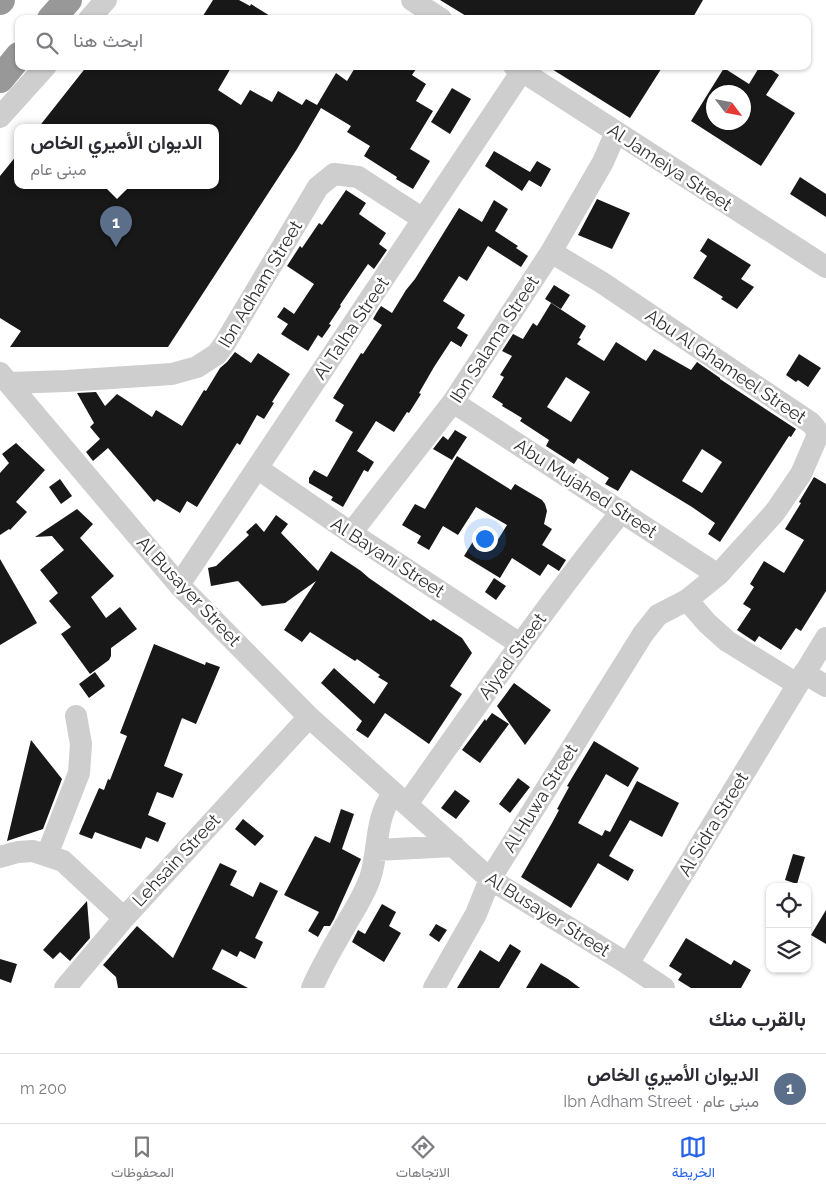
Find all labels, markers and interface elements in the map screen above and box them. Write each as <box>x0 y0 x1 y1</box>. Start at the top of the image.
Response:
search box <box>15 15 811 70</box>
icon: search <box>33 29 61 57</box>
text: ابحث هنا <box>73 29 143 51</box>
north arrow <box>706 85 751 130</box>
street label: Al Jameiya Street <box>604 119 736 215</box>
popup <box>14 124 219 189</box>
text: الديوان الأميري الخاص <box>30 131 203 153</box>
text: مبنى عام <box>30 160 86 179</box>
pin: 1 <box>100 206 132 247</box>
street label: Ibn Adham Street <box>214 217 306 351</box>
street label: Ibn Salama Street <box>445 272 543 406</box>
street label: Al Talha Street <box>309 273 393 383</box>
street label: Abu Al Ghameel Street <box>642 304 810 428</box>
street label: Abu Mujahed Street <box>511 434 661 542</box>
street label: Al Bayani Street <box>327 513 449 601</box>
your location <box>472 526 498 552</box>
street label: Al Busayer Street <box>133 532 245 650</box>
street label: Ajyad Street <box>474 609 550 703</box>
street label: Al Huwa Street <box>498 740 582 856</box>
street label: Al Sidra Street <box>674 768 752 880</box>
street label: Lehsain Street <box>128 809 224 911</box>
street label: Al Busayer Street <box>482 867 614 961</box>
map controls <box>766 883 811 973</box>
button: locate <box>766 883 811 928</box>
button: layers <box>766 928 811 973</box>
text: بالقرب منك <box>709 1006 806 1031</box>
text: الديوان الأميري الخاص <box>587 1063 759 1085</box>
text: 200 m <box>20 1079 67 1098</box>
text: 1 <box>786 1079 794 1098</box>
text: مبنى عام · Ibn Adham Street <box>563 1092 759 1111</box>
tab: المحفوظات <box>111 1133 174 1185</box>
tab: الاتجاهات <box>396 1133 450 1185</box>
tab: الخريطة <box>672 1133 715 1185</box>

